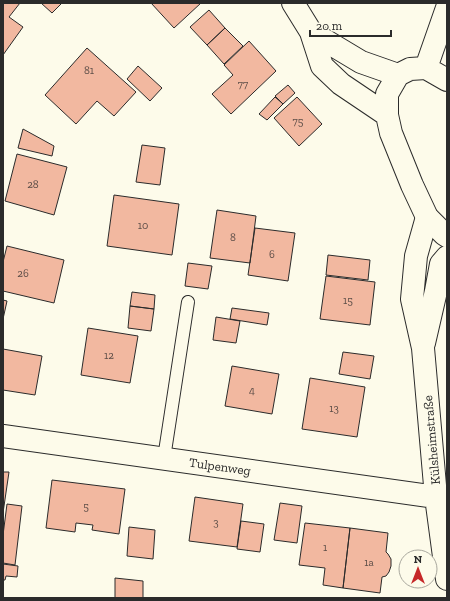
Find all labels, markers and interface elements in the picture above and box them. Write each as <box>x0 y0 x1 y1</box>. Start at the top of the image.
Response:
scale bar <box>310 12 391 38</box>
text: 20 m <box>316 19 343 33</box>
house number: 81 <box>84 64 95 77</box>
house number: 77 <box>238 78 248 91</box>
house number: 75 <box>293 115 304 128</box>
house number: 28 <box>27 178 39 191</box>
house number: 10 <box>138 219 148 232</box>
house number: 8 <box>230 231 236 244</box>
house number: 6 <box>269 248 275 261</box>
house number: 26 <box>17 267 29 280</box>
house number: 15 <box>343 294 353 307</box>
house number: 12 <box>104 349 114 362</box>
house number: 4 <box>249 384 255 397</box>
street label: Külsheimstraße <box>420 395 443 485</box>
house number: 13 <box>329 402 339 415</box>
street label: Tulpenweg <box>188 455 252 478</box>
house number: 5 <box>83 500 89 513</box>
house number: 3 <box>213 516 219 529</box>
house number: 1 <box>323 541 328 554</box>
north arrow <box>398 549 438 589</box>
text: N <box>414 553 423 566</box>
house number: 1a <box>364 556 374 569</box>

